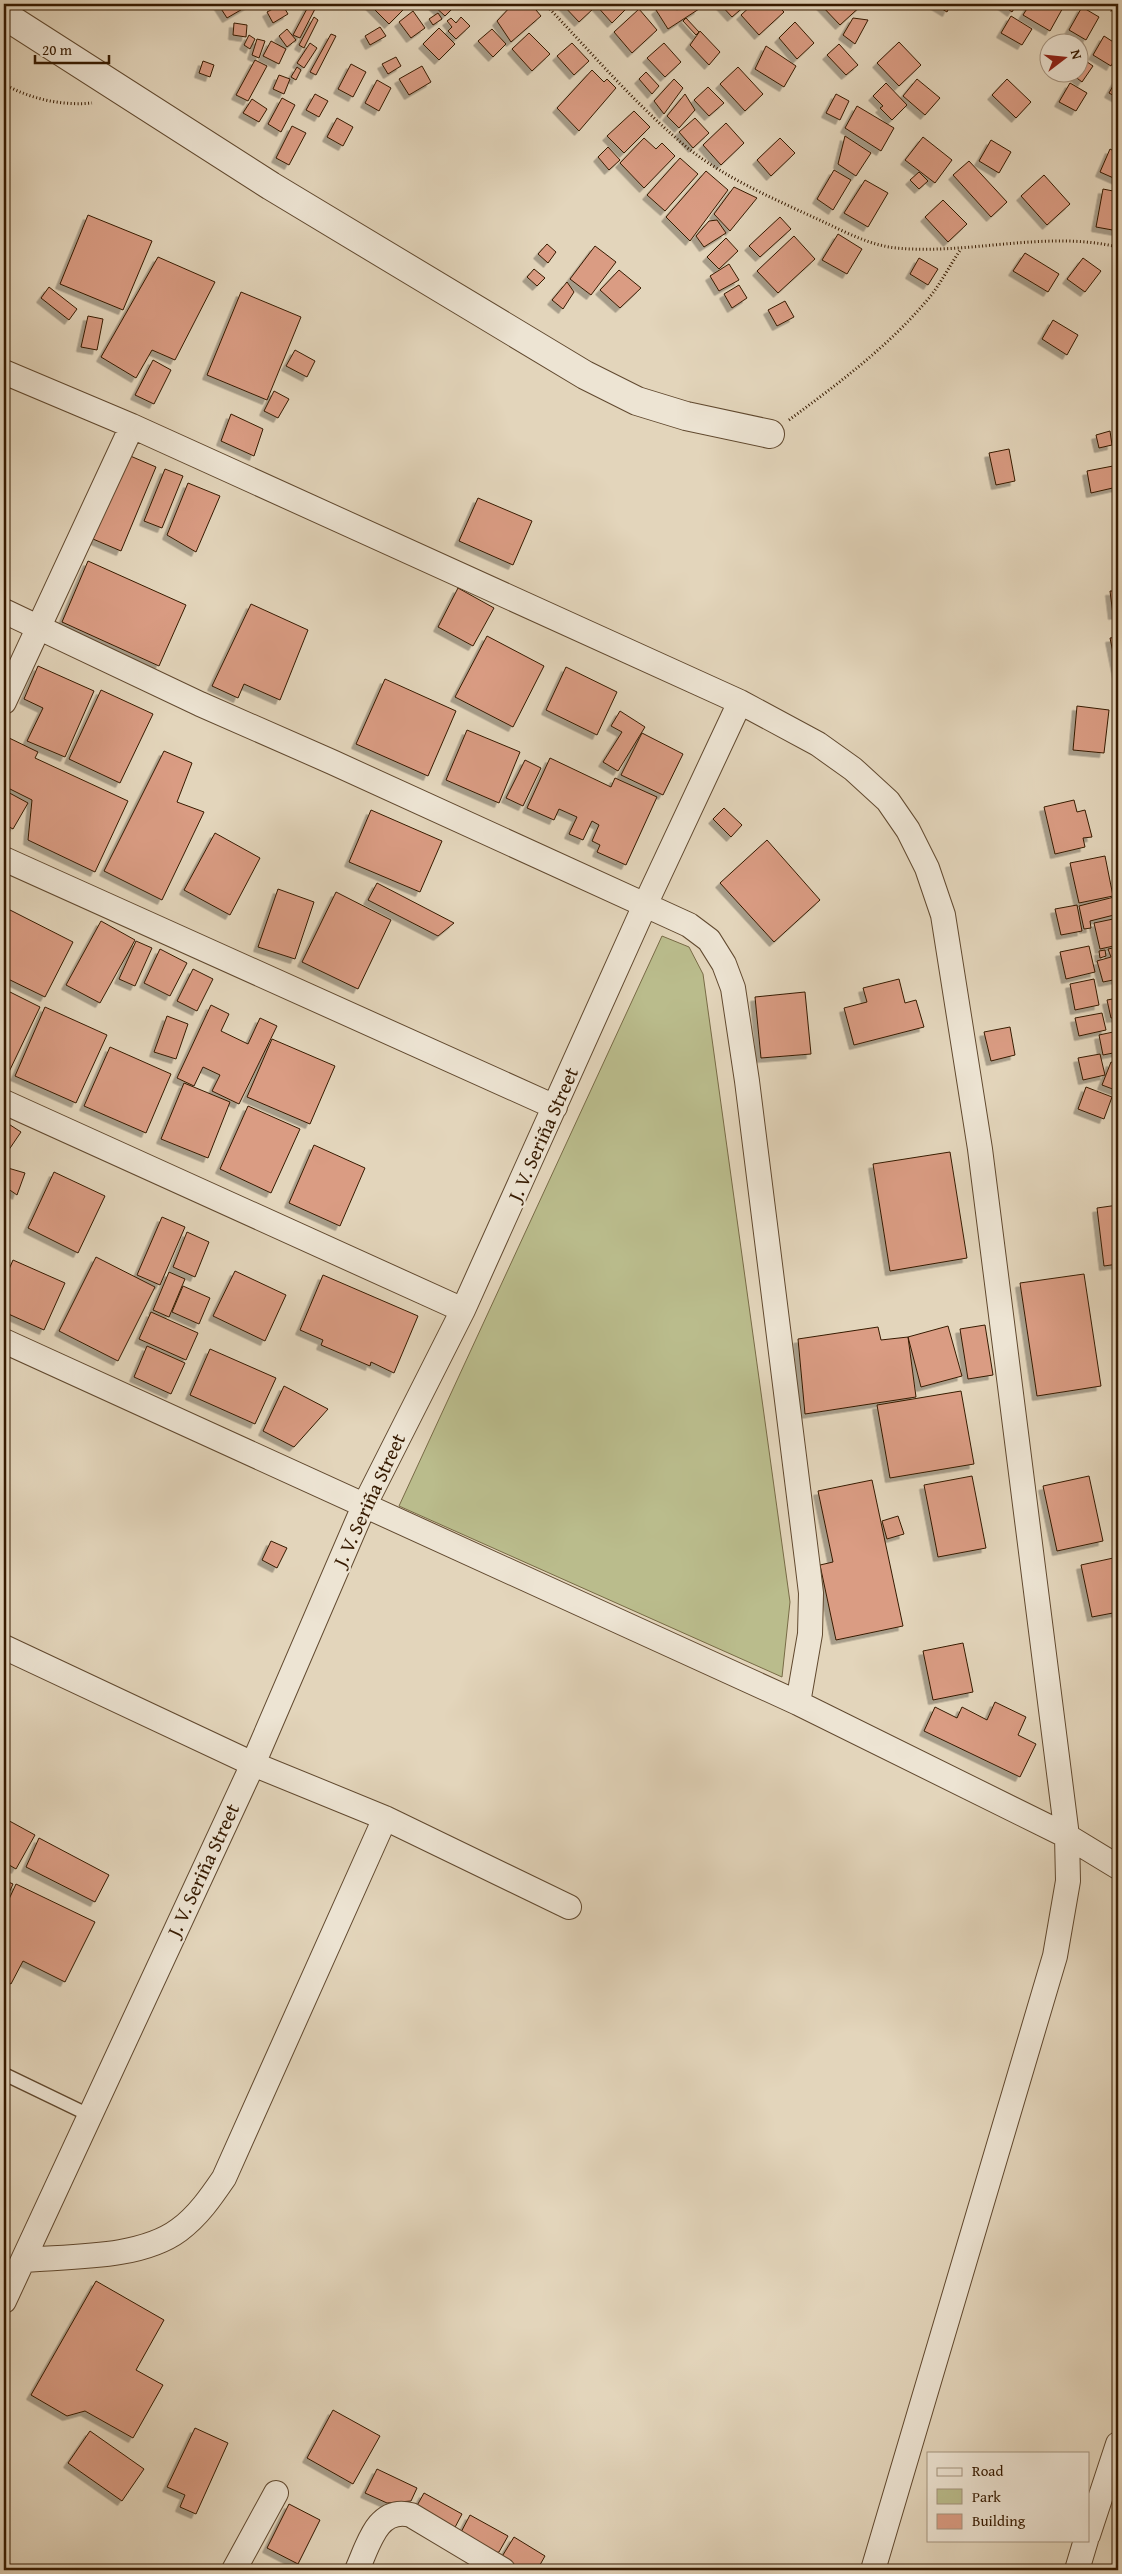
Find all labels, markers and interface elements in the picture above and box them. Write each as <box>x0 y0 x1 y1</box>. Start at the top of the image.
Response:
scale bar <box>35 32 109 64</box>
north arrow <box>1040 32 1090 82</box>
text: 20 m <box>42 39 73 60</box>
text: N <box>1066 47 1088 62</box>
street label: J. V. Seriña Street <box>499 1062 585 1208</box>
street label: J. V. Seriña Street <box>324 1428 412 1574</box>
street label: J. V. Seriña Street <box>158 1798 246 1944</box>
legend <box>927 2452 1090 2542</box>
text: Road <box>972 2460 1003 2481</box>
text: Park <box>972 2486 1001 2507</box>
text: Building <box>972 2510 1026 2531</box>

